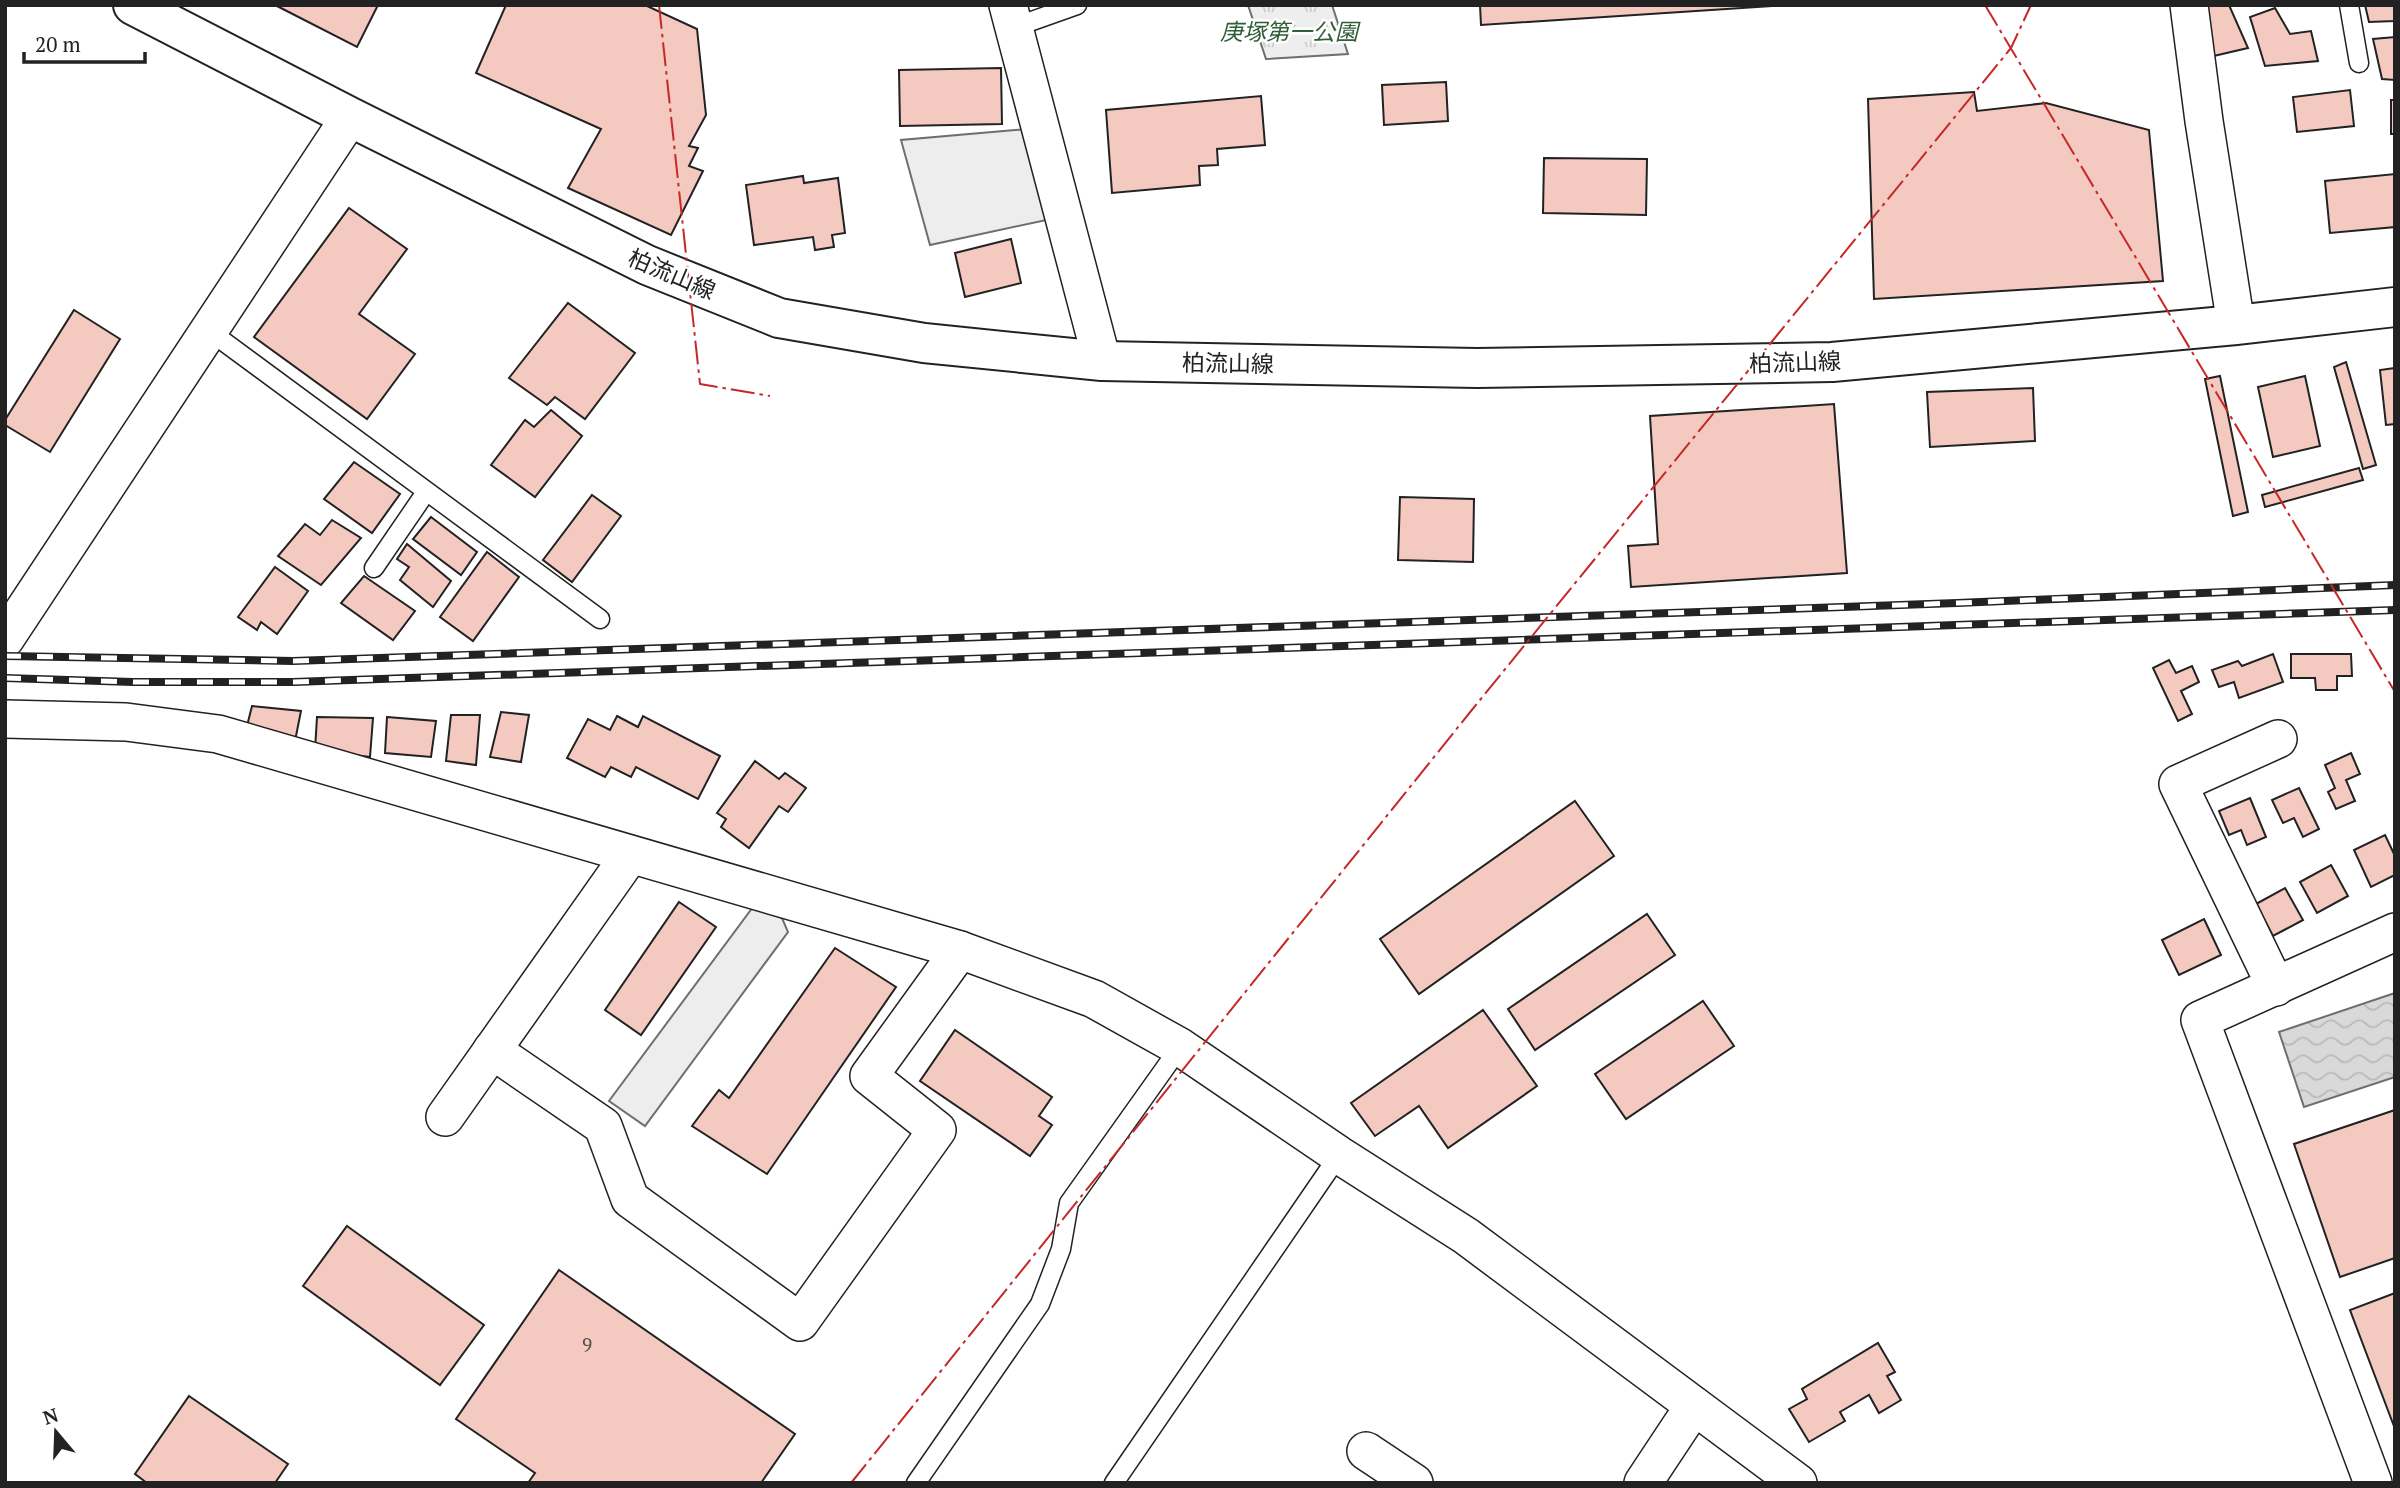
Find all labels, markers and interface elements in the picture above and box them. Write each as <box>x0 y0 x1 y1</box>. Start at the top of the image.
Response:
park label: 庚塚第一公園 <box>1220 16 1361 47</box>
scale bar <box>24 21 145 65</box>
text: 20 m <box>35 30 81 58</box>
street label: 柏流山線 <box>624 242 720 306</box>
street label: 柏流山線 <box>1748 345 1842 379</box>
street label: 柏流山線 <box>1182 347 1274 379</box>
house number: 9 <box>582 1332 592 1357</box>
north arrow <box>21 1397 91 1467</box>
text: N <box>39 1401 62 1430</box>

